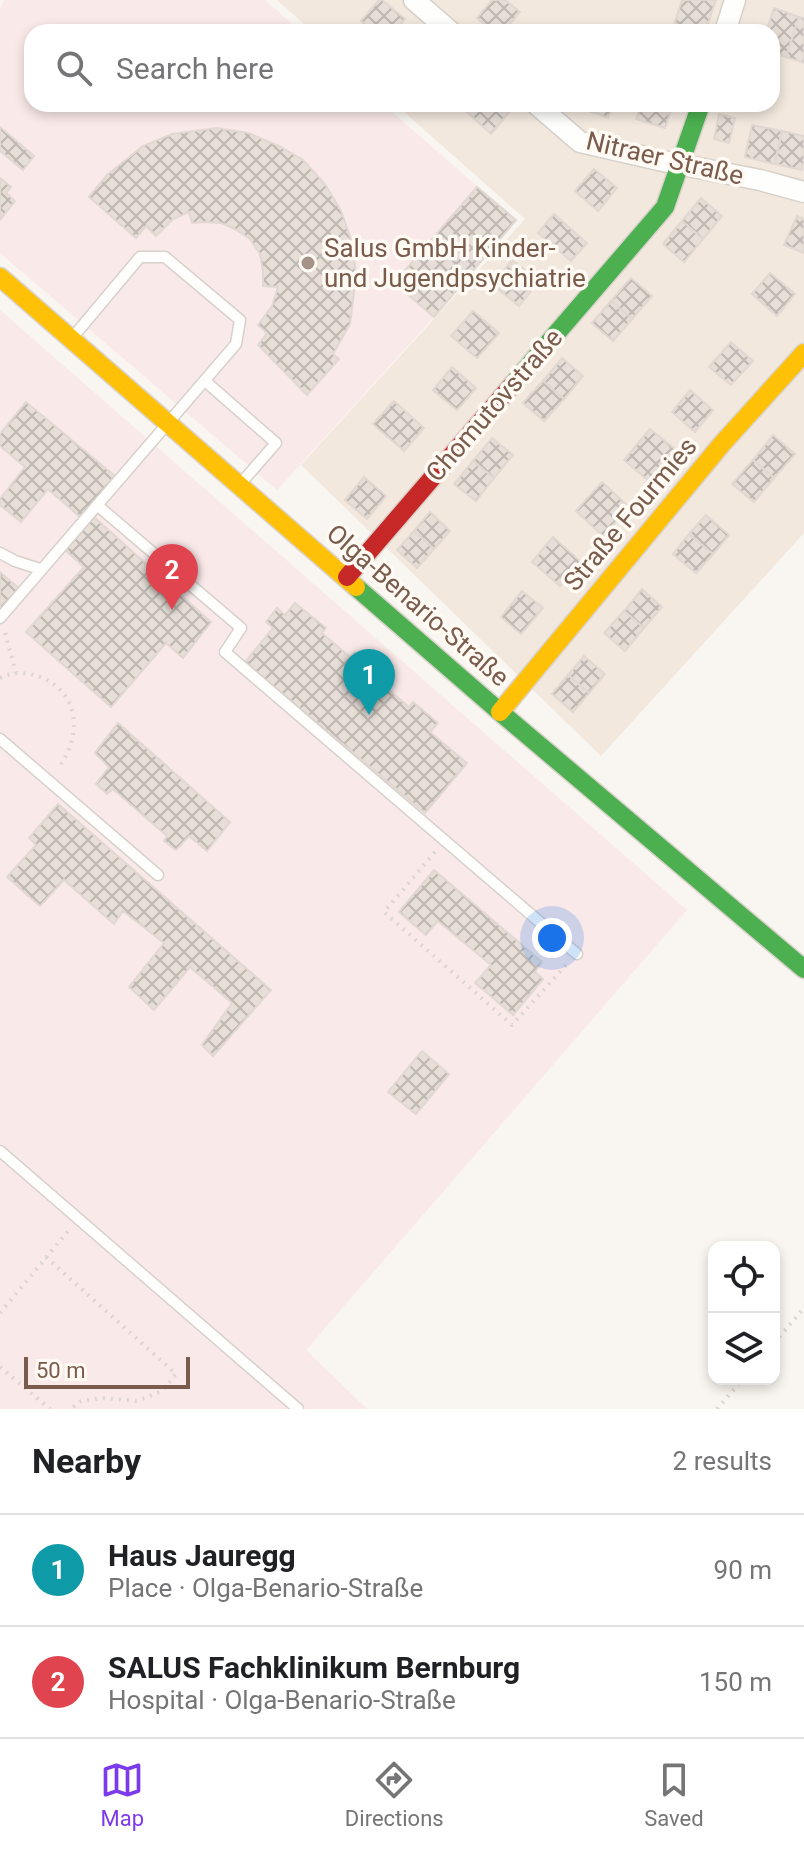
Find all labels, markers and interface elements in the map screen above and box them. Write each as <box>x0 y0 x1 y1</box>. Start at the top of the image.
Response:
search box <box>24 24 780 112</box>
icon: search <box>52 46 96 90</box>
text: Search here <box>116 51 274 86</box>
street label: Nitraer Straße <box>583 125 747 191</box>
place label: Salus GmbH Kinder- und Jugendpsychiatrie <box>324 233 586 293</box>
marker: Salus GmbH Kinder- und Jugendpsychiatrie <box>299 254 317 272</box>
street label: Chomutovstraße <box>420 323 568 487</box>
street label: Straße Fourmies <box>557 431 703 597</box>
street label: Olga-Benario-Straße <box>321 518 515 692</box>
pin: 2 <box>146 544 198 610</box>
pin: 1 <box>343 649 395 715</box>
your location <box>532 918 572 958</box>
map controls <box>708 1241 780 1385</box>
button: locate <box>708 1241 780 1313</box>
button: layers <box>708 1313 780 1385</box>
scale bar <box>24 1353 190 1389</box>
text: 50 m <box>36 1358 85 1383</box>
text: Nearby <box>32 1441 141 1481</box>
text: 2 results <box>673 1446 772 1476</box>
text: Haus Jauregg <box>108 1538 296 1573</box>
text: 1 <box>51 1555 65 1585</box>
text: 90 m <box>714 1555 772 1585</box>
text: Place · Olga-Benario-Straße <box>108 1573 423 1603</box>
text: SALUS Fachklinikum Bernburg <box>108 1650 520 1685</box>
text: 2 <box>51 1667 65 1697</box>
text: 150 m <box>699 1667 772 1697</box>
text: Hospital · Olga-Benario-Straße <box>108 1685 456 1715</box>
tab: Map <box>100 1758 144 1831</box>
tab: Directions <box>345 1758 444 1831</box>
tab: Saved <box>644 1758 704 1831</box>

